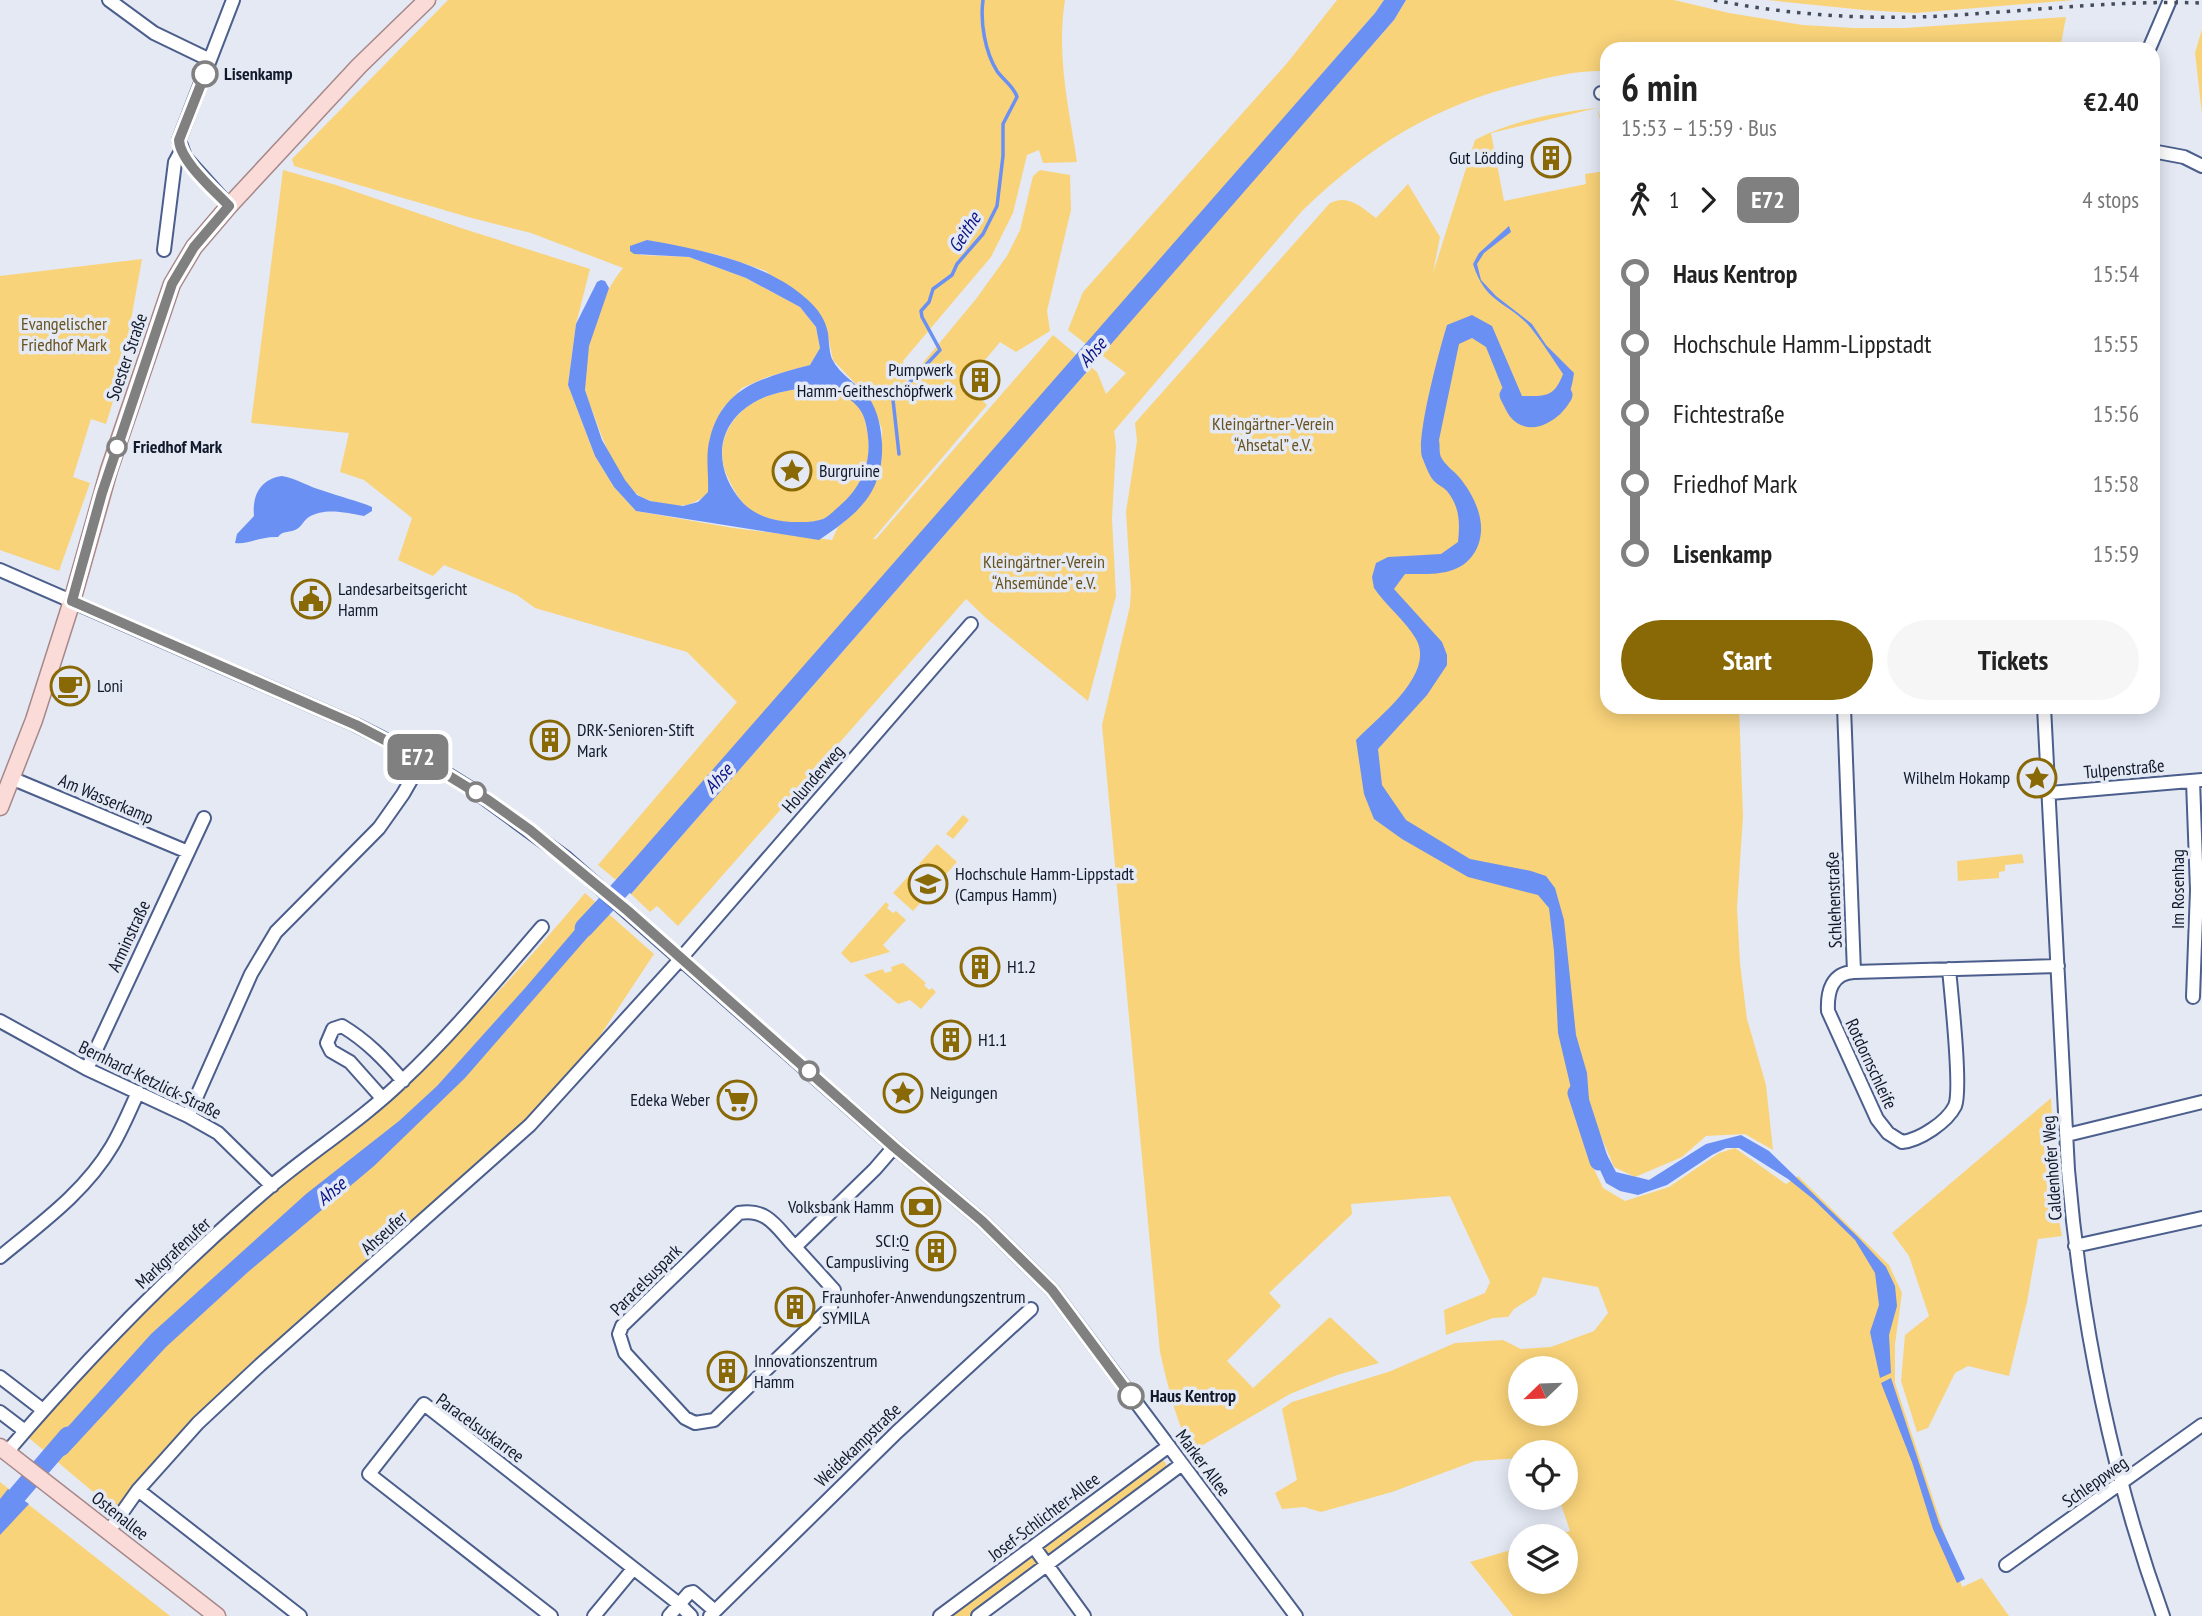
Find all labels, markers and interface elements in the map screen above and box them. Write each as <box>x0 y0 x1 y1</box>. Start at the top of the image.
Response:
marker: Lisenkamp <box>192 61 218 87</box>
place label: Lisenkamp <box>224 62 293 85</box>
text: 6 min <box>1621 62 1698 111</box>
text: €2.40 <box>2084 85 2139 118</box>
text: 15:53 – 15:59 · Bus <box>1621 113 1777 142</box>
building icon: Gut Lödding <box>1530 137 1572 179</box>
place label: Gut Lödding <box>1449 146 1524 169</box>
icon: walk <box>1621 181 1659 219</box>
icon: forward <box>1689 181 1727 219</box>
text: E72 <box>1751 184 1785 215</box>
text: 1 <box>1669 185 1679 214</box>
text: 4 stops <box>2082 185 2139 214</box>
water label: Geithe <box>942 207 986 256</box>
text: Haus Kentrop <box>1673 257 1797 290</box>
text: 15:54 <box>2093 259 2139 288</box>
street label: Soester Straße <box>101 310 152 404</box>
park label: Evangelischer Friedhof Mark <box>21 312 107 356</box>
text: Hochschule Hamm-Lippstadt <box>1673 327 1932 360</box>
text: 15:55 <box>2093 329 2139 358</box>
water label: Ahse <box>1073 331 1112 372</box>
place label: Pumpwerk Hamm-Geitheschöpfwerk <box>797 358 953 402</box>
building icon: Pumpwerk Hamm-Geitheschöpfwerk <box>959 359 1001 401</box>
text: Fichtestraße <box>1673 397 1785 430</box>
text: 15:56 <box>2093 399 2139 428</box>
park label: Kleingärtner-Verein “Ahsetal” e.V. <box>1212 412 1334 456</box>
place label: Friedhof Mark <box>133 435 223 458</box>
marker: Friedhof Mark <box>107 437 127 457</box>
place icon: Burgruine <box>771 450 813 492</box>
place label: Burgruine <box>819 459 880 482</box>
text: Friedhof Mark <box>1673 467 1797 500</box>
text: 15:58 <box>2093 469 2139 498</box>
text: Lisenkamp <box>1673 537 1772 570</box>
text: 15:59 <box>2093 539 2139 568</box>
park label: Kleingärtner-Verein “Ahsemünde” e.V. <box>983 550 1105 594</box>
place label: Landesarbeitsgericht Hamm <box>338 577 467 621</box>
public building icon: Landesarbeitsgericht Hamm <box>290 578 332 620</box>
button: Start <box>1621 620 1873 700</box>
button: Tickets <box>1887 620 2139 700</box>
cafe icon: Loni <box>49 665 91 707</box>
place label: Loni <box>97 674 123 697</box>
place label: DRK-Senioren-Stift Mark <box>577 718 694 762</box>
building icon: DRK-Senioren-Stift Mark <box>529 719 571 761</box>
line badge: E72 <box>378 734 458 780</box>
street label: Holunderweg <box>777 740 849 818</box>
text: E72 <box>401 741 435 772</box>
street label: Tulpenstraße <box>2083 754 2165 783</box>
water label: Ahse <box>699 757 738 798</box>
place icon: Wilhelm Hokamp <box>2016 757 2058 799</box>
place label: Wilhelm Hokamp <box>1904 766 2010 789</box>
street label: Am Wasserkamp <box>55 768 157 829</box>
unlabelled marker <box>466 782 486 802</box>
street label: Im Rosenhag <box>2166 849 2189 929</box>
street label: Schlehenstraße <box>1820 851 1847 949</box>
place label: Hochschule Hamm-Lippstadt (Campus Hamm) <box>955 862 1134 906</box>
school or university icon: Hochschule Hamm-Lippstadt (Campus Hamm) <box>907 863 949 905</box>
street label: Arminstraße <box>102 896 155 975</box>
building icon: H1.2 <box>959 946 1001 988</box>
place label: H1.2 <box>1007 955 1036 978</box>
street label: Rotdornschleife <box>1841 1015 1902 1113</box>
building icon: H1.1 <box>930 1019 972 1061</box>
place label: H1.1 <box>978 1028 1007 1051</box>
street label: Bernhard-Ketzlick-Straße <box>75 1035 225 1124</box>
unlabelled marker <box>799 1061 819 1081</box>
place icon: Neigungen <box>882 1072 924 1114</box>
supermarket icon: Edeka Weber <box>716 1079 758 1121</box>
place label: Neigungen <box>930 1081 998 1104</box>
place label: Edeka Weber <box>630 1088 710 1111</box>
street label: Caldenhofer Weg <box>2036 1115 2067 1221</box>
water label: Ahse <box>311 1171 352 1210</box>
bank icon: Volksbank Hamm <box>900 1186 942 1228</box>
place label: Volksbank Hamm <box>787 1195 894 1218</box>
street label: Ahseufer <box>356 1206 412 1259</box>
street label: Markgrafenufer <box>130 1212 215 1293</box>
place label: SCI:Q Campusliving <box>826 1229 910 1273</box>
building icon: SCI:Q Campusliving <box>915 1230 957 1272</box>
street label: Paracelsuspark <box>605 1239 686 1320</box>
place label: Fraunhofer-Anwendungszentrum SYMILA <box>822 1285 1025 1329</box>
building icon: Fraunhofer-Anwendungszentrum SYMILA <box>774 1286 816 1328</box>
place label: Innovationszentrum Hamm <box>754 1349 877 1393</box>
building icon: Innovationszentrum Hamm <box>706 1350 748 1392</box>
north arrow <box>1508 1356 1578 1426</box>
map controls <box>1508 1356 1578 1594</box>
marker: Haus Kentrop <box>1118 1383 1144 1409</box>
place label: Haus Kentrop <box>1150 1384 1236 1407</box>
street label: Paracelsuskarree <box>432 1388 529 1467</box>
street label: Weidekampstraße <box>810 1398 906 1492</box>
street label: Marker Allee <box>1171 1425 1236 1501</box>
button: locate <box>1508 1440 1578 1510</box>
street label: Schleppweg <box>2058 1451 2132 1512</box>
street label: Josef-Schlichter-Allee <box>983 1467 1104 1567</box>
street label: Ostenallee <box>87 1486 154 1545</box>
button: layers <box>1508 1524 1578 1594</box>

